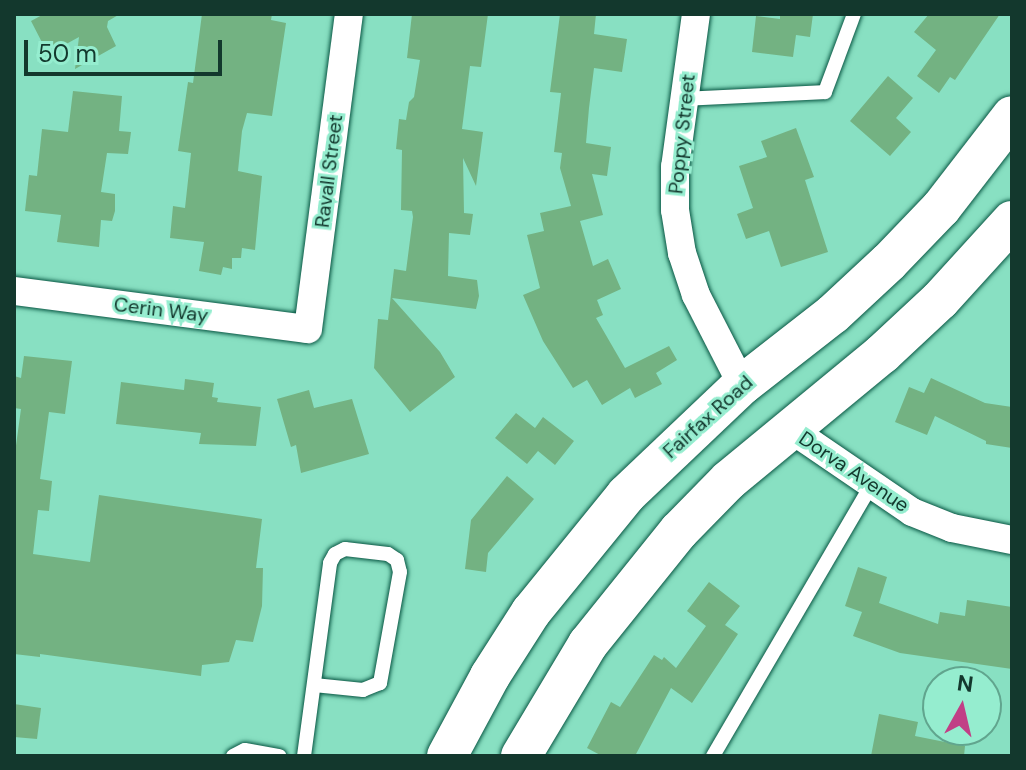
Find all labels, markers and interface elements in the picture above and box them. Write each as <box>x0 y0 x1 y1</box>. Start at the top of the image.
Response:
scale bar <box>28 24 226 74</box>
text: 50 m <box>38 38 97 69</box>
street label: Poppy Street <box>664 73 700 195</box>
street label: Ravall Street <box>310 113 348 229</box>
street label: Cerin Way <box>113 292 209 328</box>
street label: Fairfax Road <box>658 371 758 463</box>
street label: Dorva Avenue <box>795 426 913 518</box>
north arrow <box>922 666 1002 746</box>
text: N <box>955 668 975 699</box>

